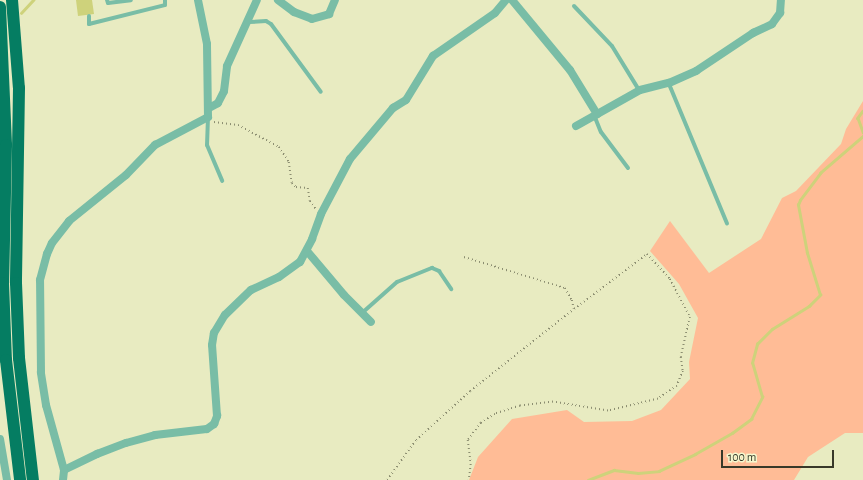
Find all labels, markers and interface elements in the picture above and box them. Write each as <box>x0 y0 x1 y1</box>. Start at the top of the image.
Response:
scale bar <box>723 442 836 468</box>
text: 100 m <box>728 451 756 463</box>

